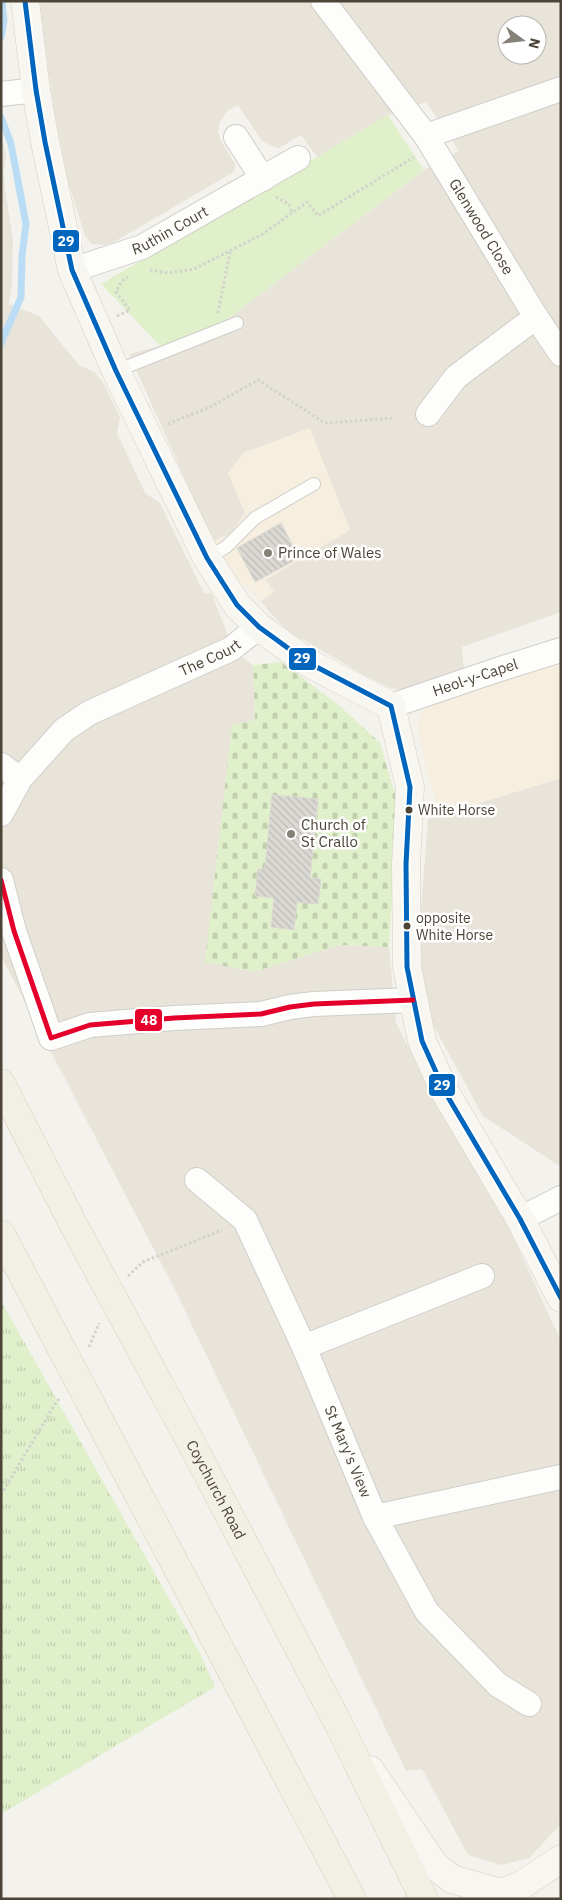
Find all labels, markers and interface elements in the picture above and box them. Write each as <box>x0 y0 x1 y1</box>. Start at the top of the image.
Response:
north arrow <box>497 15 547 65</box>
text: N <box>525 36 545 51</box>
street label: Glenwood Close <box>445 175 518 278</box>
street label: Ruthin Court <box>129 201 211 259</box>
line badge: 29 <box>52 229 80 253</box>
text: 29 <box>58 232 74 250</box>
place label: Prince of Wales <box>278 543 382 562</box>
marker: Prince of Wales <box>262 547 274 559</box>
street label: The Court <box>176 635 245 680</box>
line badge: 29 <box>288 647 317 671</box>
text: 29 <box>294 649 310 667</box>
street label: Heol-y-Capel <box>430 654 520 700</box>
place label: White Horse <box>418 801 495 819</box>
marker: White Horse <box>404 805 414 815</box>
place label: Church of St Crallo <box>301 815 366 851</box>
marker: Church of St Crallo <box>285 828 297 840</box>
place label: opposite White Horse <box>416 909 493 944</box>
marker: opposite White Horse <box>402 921 412 931</box>
line badge: 48 <box>134 1008 163 1032</box>
text: 48 <box>141 1011 157 1029</box>
line badge: 29 <box>428 1073 456 1097</box>
text: 29 <box>434 1076 450 1094</box>
street label: St Mary's View <box>320 1403 376 1501</box>
street label: Coychurch Road <box>182 1437 250 1542</box>

